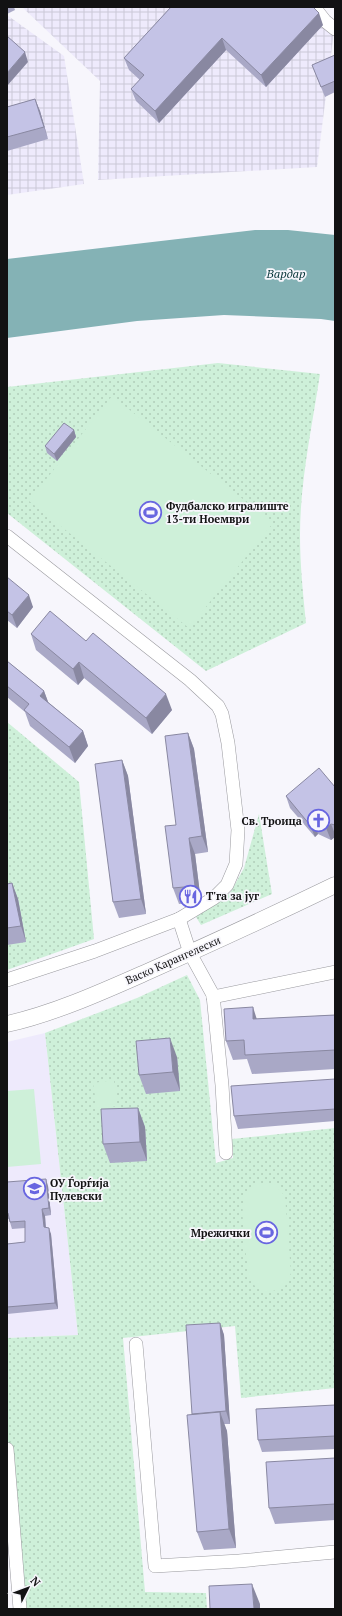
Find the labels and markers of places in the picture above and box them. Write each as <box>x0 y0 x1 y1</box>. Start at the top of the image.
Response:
sports icon: Фудбалско игралиште 13-ти Ноември <box>138 499 164 525</box>
place label: Фудбалско игралиште 13-ти Ноември <box>166 499 289 526</box>
church icon: Св. Троица <box>305 808 331 834</box>
place label: Св. Троица <box>242 814 302 828</box>
restaurant icon: Т'га за југ <box>177 883 203 909</box>
place label: Т'га за југ <box>206 889 260 903</box>
school or university icon: ОУ Ѓорѓија Пулевски <box>22 1176 48 1202</box>
place label: ОУ Ѓорѓија Пулевски <box>50 1176 109 1203</box>
sports icon: Мрежички <box>253 1220 279 1246</box>
place label: Мрежички <box>191 1226 251 1240</box>

